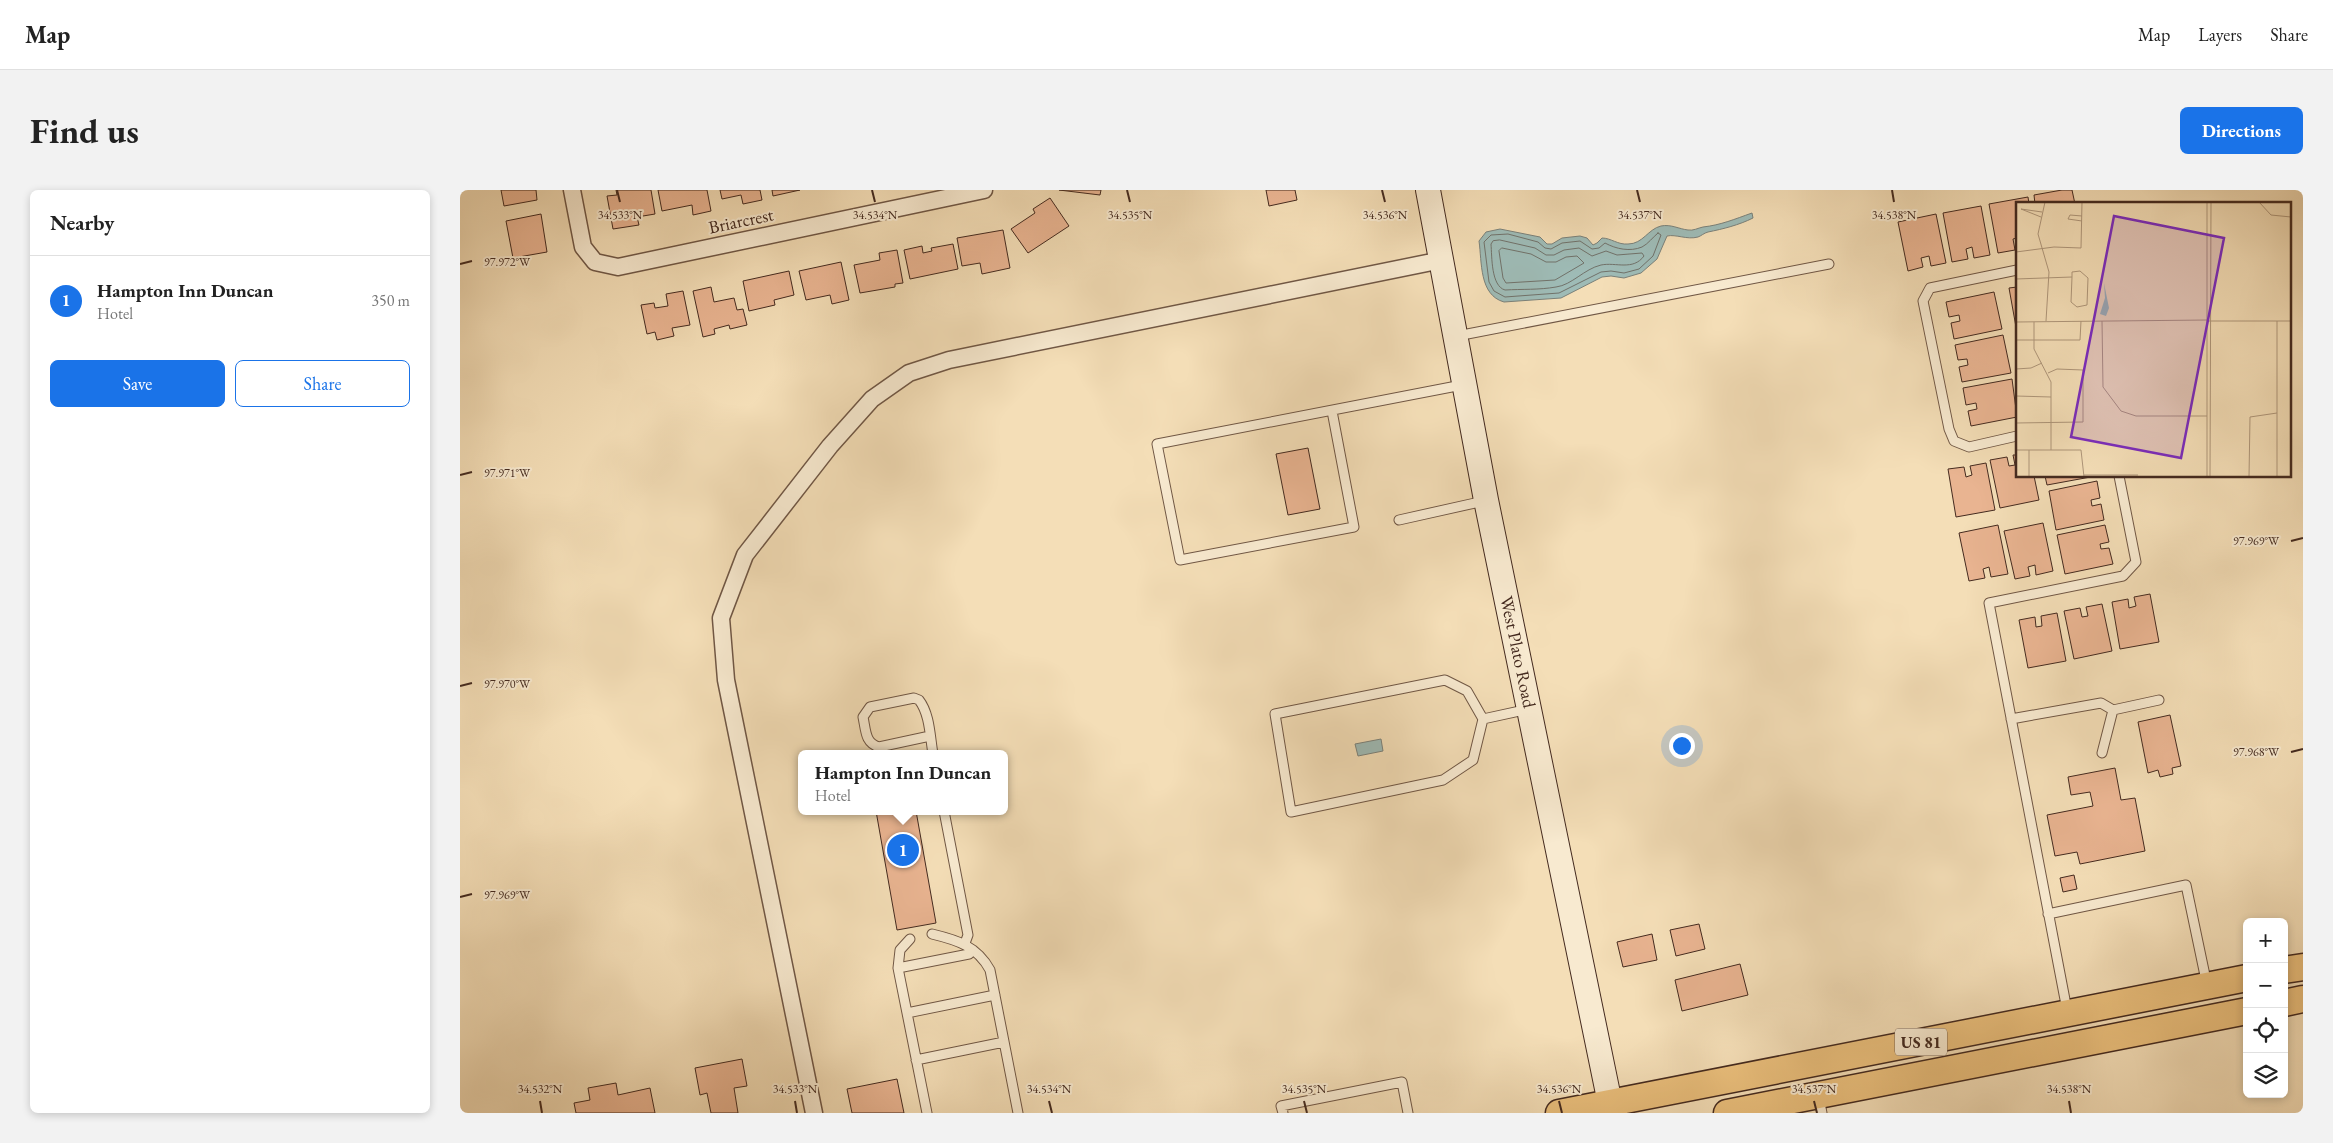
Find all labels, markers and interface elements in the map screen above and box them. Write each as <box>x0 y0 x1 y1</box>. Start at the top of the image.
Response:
text: Map <box>25 19 70 50</box>
text: Map <box>2138 23 2170 46</box>
text: Layers <box>2198 23 2242 46</box>
text: Share <box>2270 23 2308 46</box>
button: Directions <box>2180 107 2303 154</box>
text: Find us <box>30 108 139 153</box>
street label: Briarcrest <box>706 202 776 239</box>
inset map <box>2016 202 2290 478</box>
text: 34.533°N <box>598 207 643 223</box>
text: 34.534°N <box>853 207 898 223</box>
text: 34.535°N <box>1108 207 1153 223</box>
text: 34.536°N <box>1363 207 1408 223</box>
text: 34.537°N <box>1618 207 1663 223</box>
text: 34.538°N <box>1872 207 1917 223</box>
text: Nearby <box>50 209 114 236</box>
text: 97.972°W <box>484 254 531 270</box>
text: Hampton Inn Duncan <box>97 278 273 303</box>
text: 1 <box>62 290 70 311</box>
text: 350 m <box>371 290 410 311</box>
text: Hotel <box>97 303 133 324</box>
button: Save <box>50 360 225 407</box>
button: Share <box>235 360 410 407</box>
text: 97.971°W <box>484 465 531 481</box>
text: 97.969°W <box>2233 533 2280 549</box>
street label: West Plato Road <box>1495 594 1542 711</box>
text: 97.970°W <box>484 676 531 692</box>
your location <box>1669 733 1695 759</box>
text: 97.968°W <box>2233 744 2280 760</box>
popup <box>798 750 1008 815</box>
text: Hampton Inn Duncan <box>815 760 991 785</box>
text: Hotel <box>815 785 851 806</box>
pin: 1 <box>887 831 919 869</box>
text: 97.969°W <box>484 887 531 903</box>
map controls <box>2243 918 2288 1098</box>
button: + <box>2243 918 2288 963</box>
button: − <box>2243 963 2288 1008</box>
button: locate <box>2243 1008 2288 1053</box>
road number: US 81 <box>1895 1029 1947 1056</box>
button: layers <box>2243 1053 2288 1098</box>
text: 34.532°N <box>518 1081 563 1097</box>
text: 34.533°N <box>773 1081 818 1097</box>
text: 34.534°N <box>1027 1081 1072 1097</box>
text: 34.535°N <box>1282 1081 1327 1097</box>
text: 34.536°N <box>1537 1081 1582 1097</box>
text: 34.537°N <box>1792 1081 1837 1097</box>
text: 34.538°N <box>2047 1081 2092 1097</box>

